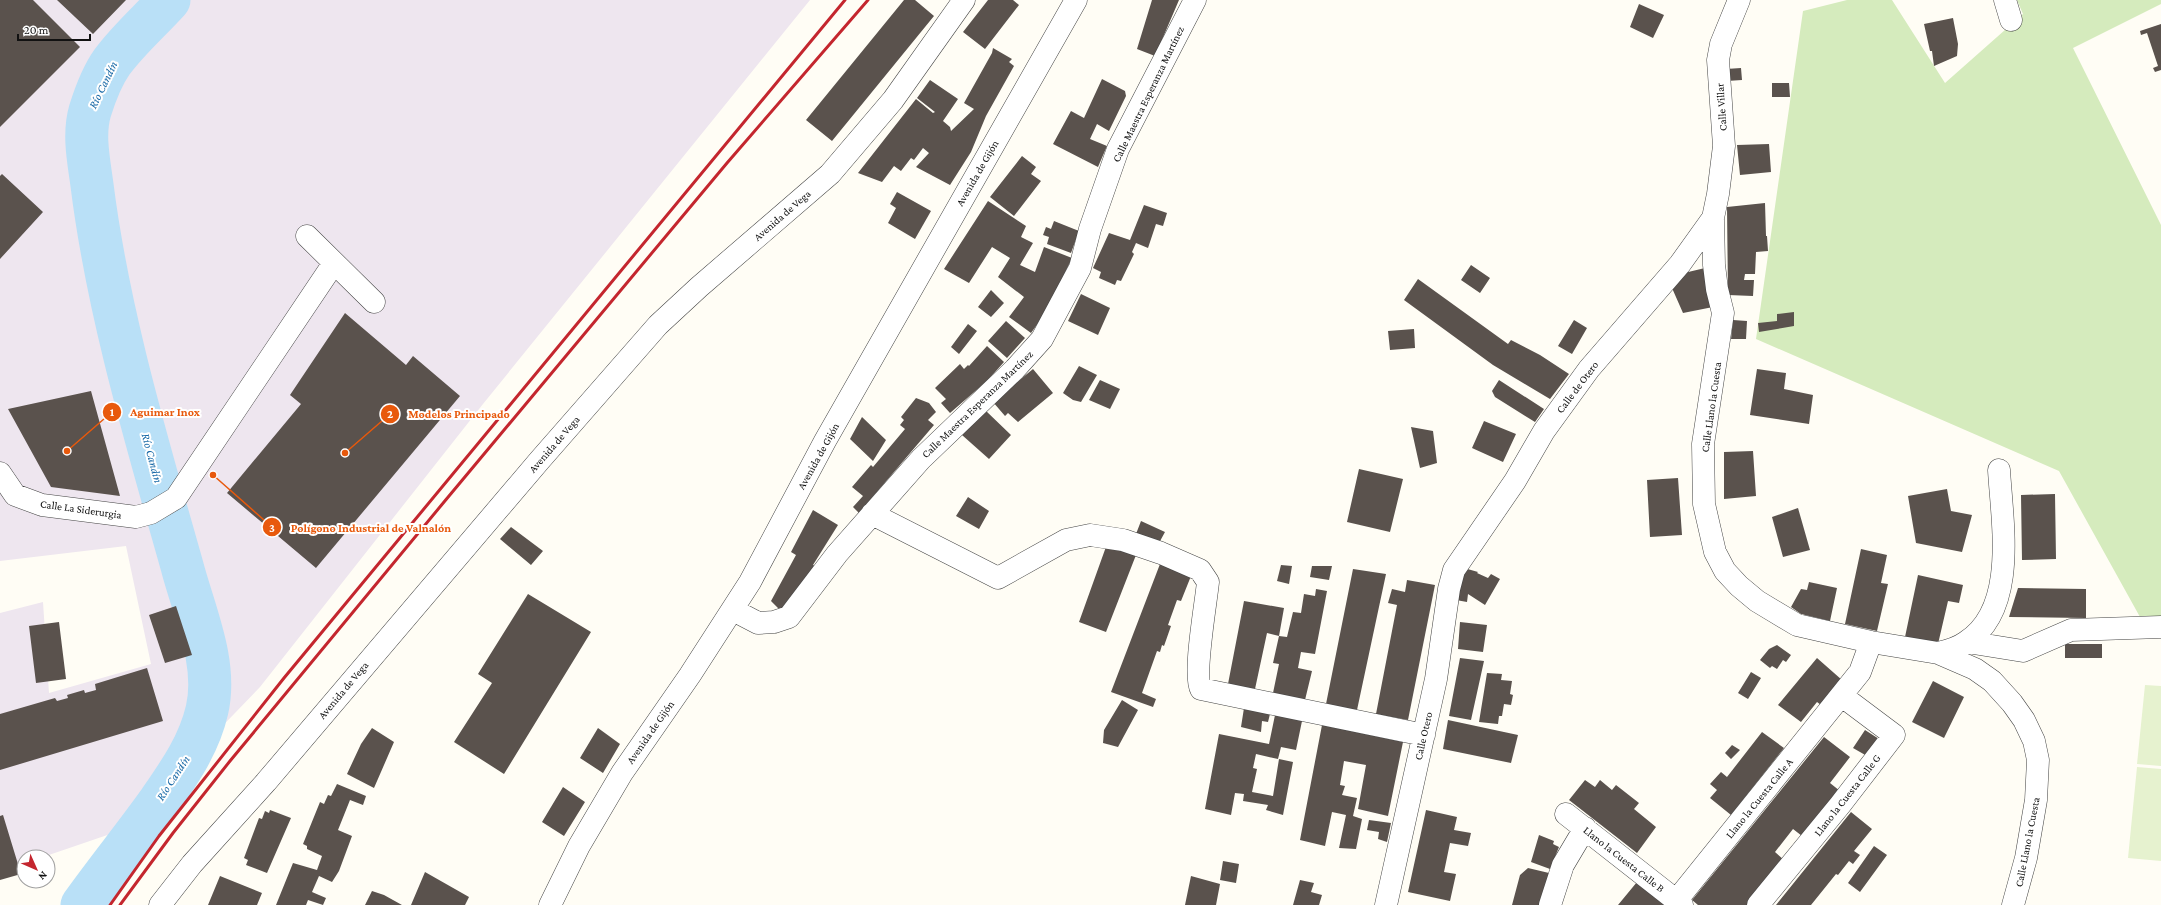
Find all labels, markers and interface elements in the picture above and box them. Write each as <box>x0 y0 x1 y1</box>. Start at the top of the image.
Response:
scale bar <box>18 16 90 42</box>
text: 20 m <box>24 23 49 37</box>
street label: Calle Maestra Esperanza Martínez <box>1110 24 1187 164</box>
water label: Río Candín <box>86 59 120 111</box>
street label: Calle Villar <box>1713 83 1729 131</box>
street label: Avenida de Gijón <box>953 138 1002 209</box>
street label: Avenida de Vega <box>751 187 813 244</box>
street label: Calle Maestra Esperanza Martínez <box>919 348 1036 461</box>
street label: Calle de Otero <box>1554 358 1601 415</box>
street label: Calle Llano la Cuesta <box>1699 361 1723 453</box>
callout: Aguimar Inox <box>102 400 208 424</box>
callout: Modelos Principado <box>380 402 518 426</box>
text: 1 <box>110 405 115 419</box>
text: Aguimar Inox <box>129 405 201 419</box>
text: 2 <box>387 407 393 421</box>
text: Modelos Principado <box>408 407 510 421</box>
street label: Avenida de Vega <box>526 413 583 475</box>
street label: Avenida de Gijón <box>795 421 842 492</box>
water label: Río Candín <box>139 432 165 484</box>
street label: Calle La Siderurgia <box>39 497 123 522</box>
callout: Polígono Industrial de Valnalón <box>262 515 459 539</box>
text: 3 <box>269 521 275 535</box>
text: Polígono Industrial de Valnalón <box>291 521 451 535</box>
street label: Avenida de Vega <box>316 659 371 722</box>
street label: Avenida de Gijón <box>624 698 677 766</box>
street label: Calle Otero <box>1412 710 1434 761</box>
street label: Llano la Cuesta Calle G <box>1811 752 1883 838</box>
water label: Río Candín <box>153 753 193 803</box>
street label: Llano la Cuesta Calle A <box>1723 755 1795 840</box>
street label: Calle Llano la Cuesta <box>2012 796 2042 888</box>
street label: Llano la Cuesta Calle B <box>1581 824 1667 894</box>
north arrow <box>16 849 56 889</box>
text: N <box>36 869 50 883</box>

